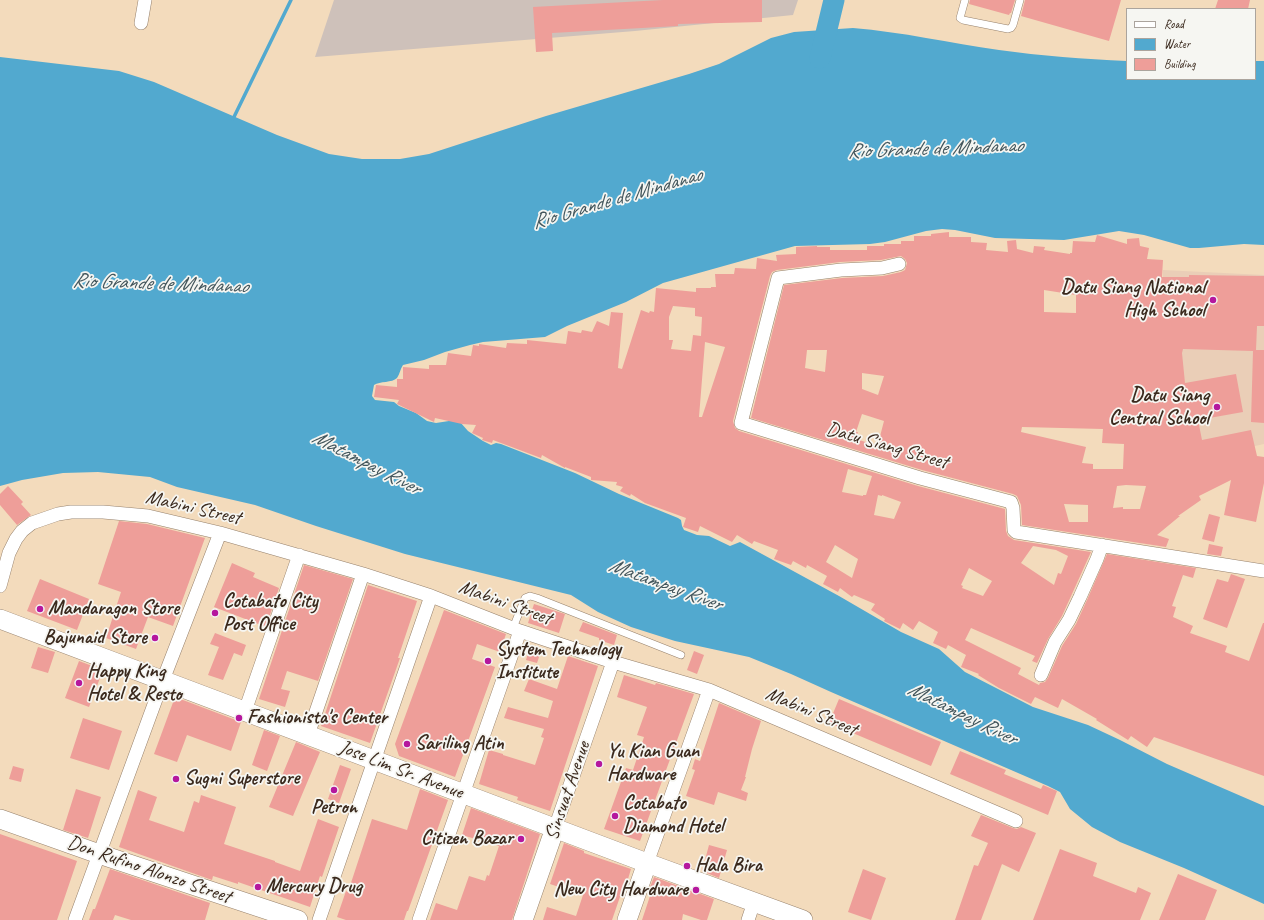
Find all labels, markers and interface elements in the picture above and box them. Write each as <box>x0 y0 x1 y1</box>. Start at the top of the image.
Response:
legend <box>1126 8 1256 80</box>
text: Road <box>1164 16 1184 32</box>
text: Water <box>1164 36 1190 52</box>
text: Building <box>1164 56 1196 72</box>
water label: Rio Grande de Mindanao <box>847 133 1023 165</box>
water label: Rio Grande de Mindanao <box>529 163 705 235</box>
water label: Rio Grande de Mindanao <box>72 268 248 300</box>
place label: Datu Siang National High School <box>1061 276 1205 323</box>
marker: Datu Siang National High School <box>1208 295 1218 305</box>
place label: Datu Siang Central School <box>1109 384 1209 431</box>
marker: Datu Siang Central School <box>1212 402 1222 412</box>
street label: Datu Siang Street <box>823 417 951 475</box>
water label: Matampay River <box>308 425 424 501</box>
street label: Mabini Street <box>143 485 243 531</box>
water label: Matampay River <box>605 553 725 617</box>
street label: Mabini Street <box>455 575 555 631</box>
place label: Cotabato City Post Office <box>223 590 317 637</box>
place label: Mandaragon Store <box>48 597 179 621</box>
marker: Mandaragon Store <box>35 604 45 614</box>
marker: Cotabato City Post Office <box>210 608 220 618</box>
place label: Bajunaid Store <box>44 626 147 650</box>
marker: Bajunaid Store <box>150 633 160 643</box>
place label: System Technology Institute <box>496 638 621 685</box>
marker: System Technology Institute <box>483 656 493 666</box>
place label: Happy King Hotel & Resto <box>87 660 182 707</box>
water label: Matampay River <box>903 677 1021 751</box>
marker: Happy King Hotel & Resto <box>74 678 84 688</box>
street label: Mabini Street <box>762 682 860 742</box>
place label: Fashionista's Center <box>247 706 387 730</box>
marker: Fashionista's Center <box>234 713 244 723</box>
place label: Sariling Atin <box>415 732 504 756</box>
street label: Jose Lim Sr. Avenue <box>335 735 467 805</box>
marker: Sariling Atin <box>402 739 412 749</box>
street label: Sinsuat Avenue <box>540 739 596 843</box>
place label: Yu Kian Guan Hardware <box>607 740 699 787</box>
marker: Yu Kian Guan Hardware <box>594 759 604 769</box>
place label: Sugni Superstore <box>184 767 299 791</box>
marker: Sugni Superstore <box>171 774 181 784</box>
marker: Petron <box>329 785 339 795</box>
place label: Cotabato Diamond Hotel <box>623 792 723 839</box>
place label: Petron <box>311 796 357 820</box>
marker: Cotabato Diamond Hotel <box>610 811 620 821</box>
place label: Citizen Bazar <box>421 827 513 851</box>
street label: Don Rufino Alonzo Street <box>64 831 234 909</box>
marker: Citizen Bazar <box>516 834 526 844</box>
place label: Hala Bira <box>695 854 762 878</box>
marker: Hala Bira <box>682 861 692 871</box>
place label: Mercury Drug <box>266 875 362 899</box>
place label: New City Hardware <box>554 878 688 902</box>
marker: Mercury Drug <box>253 882 263 892</box>
marker: New City Hardware <box>691 885 701 895</box>

